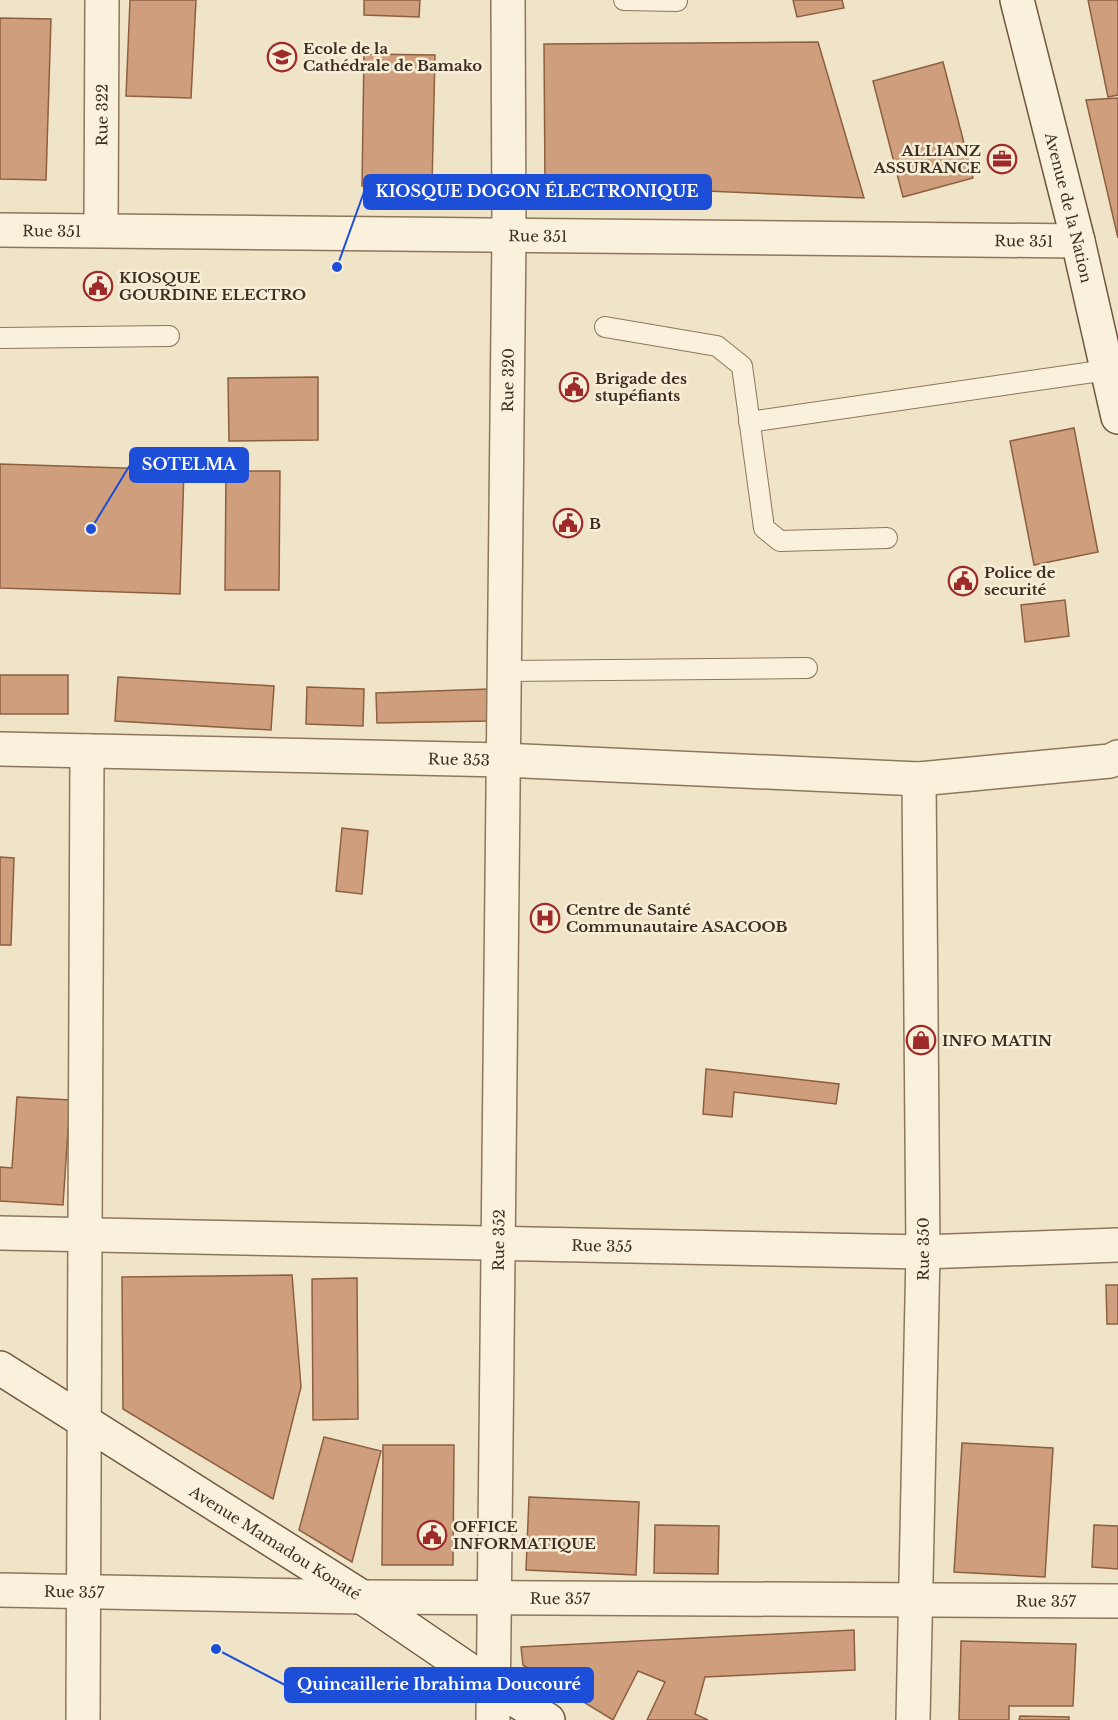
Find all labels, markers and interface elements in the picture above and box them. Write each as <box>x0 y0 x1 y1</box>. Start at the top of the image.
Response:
place label: Ecole de la Cathédrale de Bamako <box>303 39 482 75</box>
school or university icon: Ecole de la Cathédrale de Bamako <box>266 41 298 73</box>
street label: Rue 322 <box>92 84 111 146</box>
street label: Avenue de la Nation <box>1041 129 1097 285</box>
place label: ALLIANZ ASSURANCE <box>873 141 981 177</box>
office icon: ALLIANZ ASSURANCE <box>986 143 1018 175</box>
callout: KIOSQUE DOGON ÉLECTRONIQUE <box>364 175 711 209</box>
text: KIOSQUE DOGON ÉLECTRONIQUE <box>375 181 699 201</box>
street label: Rue 351 <box>22 221 82 240</box>
street label: Rue 351 <box>508 226 568 245</box>
street label: Rue 351 <box>994 231 1054 250</box>
place label: KIOSQUE GOURDINE ELECTRO <box>119 268 306 304</box>
public building icon: KIOSQUE GOURDINE ELECTRO <box>82 270 114 302</box>
street label: Rue 320 <box>498 348 517 412</box>
place label: Brigade des stupéfiants <box>595 369 687 405</box>
public building icon: Brigade des stupéfiants <box>558 371 590 403</box>
callout: SOTELMA <box>130 448 248 482</box>
text: SOTELMA <box>142 454 237 474</box>
public building icon: B <box>552 507 584 539</box>
place label: B <box>589 514 601 533</box>
place label: Police de securité <box>984 563 1056 599</box>
public building icon: Police de securité <box>947 565 979 597</box>
street label: Rue 353 <box>428 749 490 769</box>
place label: Centre de Santé Communautaire ASACOOB <box>566 900 788 936</box>
hospital icon: Centre de Santé Communautaire ASACOOB <box>529 902 561 934</box>
shop icon: INFO MATIN <box>905 1024 937 1056</box>
place label: INFO MATIN <box>942 1031 1052 1050</box>
street label: Rue 352 <box>488 1209 508 1271</box>
street label: Rue 350 <box>913 1217 933 1281</box>
street label: Rue 355 <box>571 1235 633 1256</box>
street label: Avenue Mamadou Konaté <box>186 1481 365 1603</box>
place label: OFFICE INFORMATIQUE <box>453 1517 596 1553</box>
public building icon: OFFICE INFORMATIQUE <box>416 1519 448 1551</box>
street label: Rue 357 <box>44 1581 105 1602</box>
street label: Rue 357 <box>530 1588 591 1608</box>
street label: Rue 357 <box>1016 1591 1077 1610</box>
callout: Quincaillerie Ibrahima Doucouré <box>285 1668 593 1702</box>
text: Quincaillerie Ibrahima Doucouré <box>297 1674 581 1694</box>

